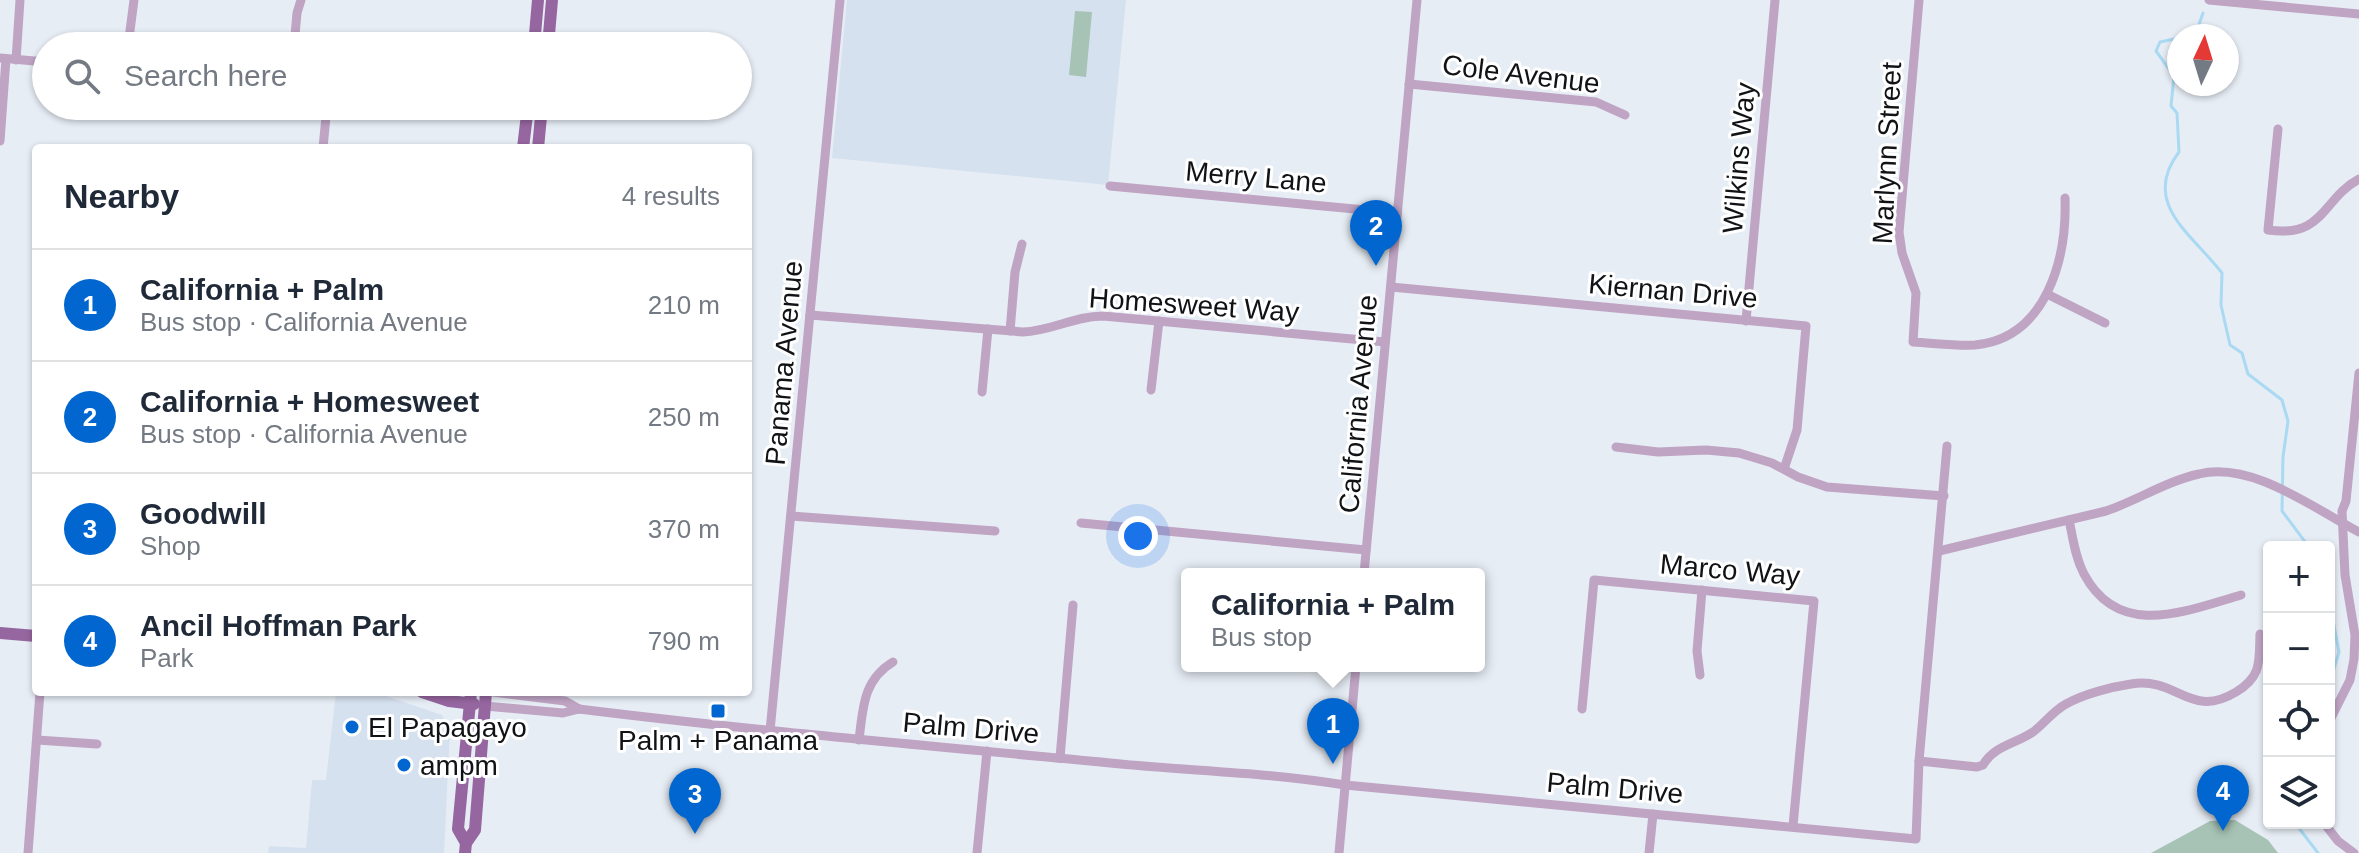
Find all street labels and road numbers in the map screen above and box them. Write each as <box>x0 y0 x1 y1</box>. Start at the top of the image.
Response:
street label: Cole Avenue <box>1441 49 1601 99</box>
street label: Marlynn Street <box>1867 61 1907 245</box>
street label: Wilkins Way <box>1717 81 1761 235</box>
street label: Merry Lane <box>1184 155 1328 199</box>
street label: Panama Avenue <box>760 260 808 466</box>
street label: Kiernan Drive <box>1587 268 1759 314</box>
street label: Homesweet Way <box>1088 282 1300 328</box>
street label: California Avenue <box>1333 294 1383 514</box>
street label: Marco Way <box>1659 548 1801 592</box>
street label: Palm Drive <box>901 707 1041 749</box>
street label: Palm Drive <box>1545 767 1685 809</box>

